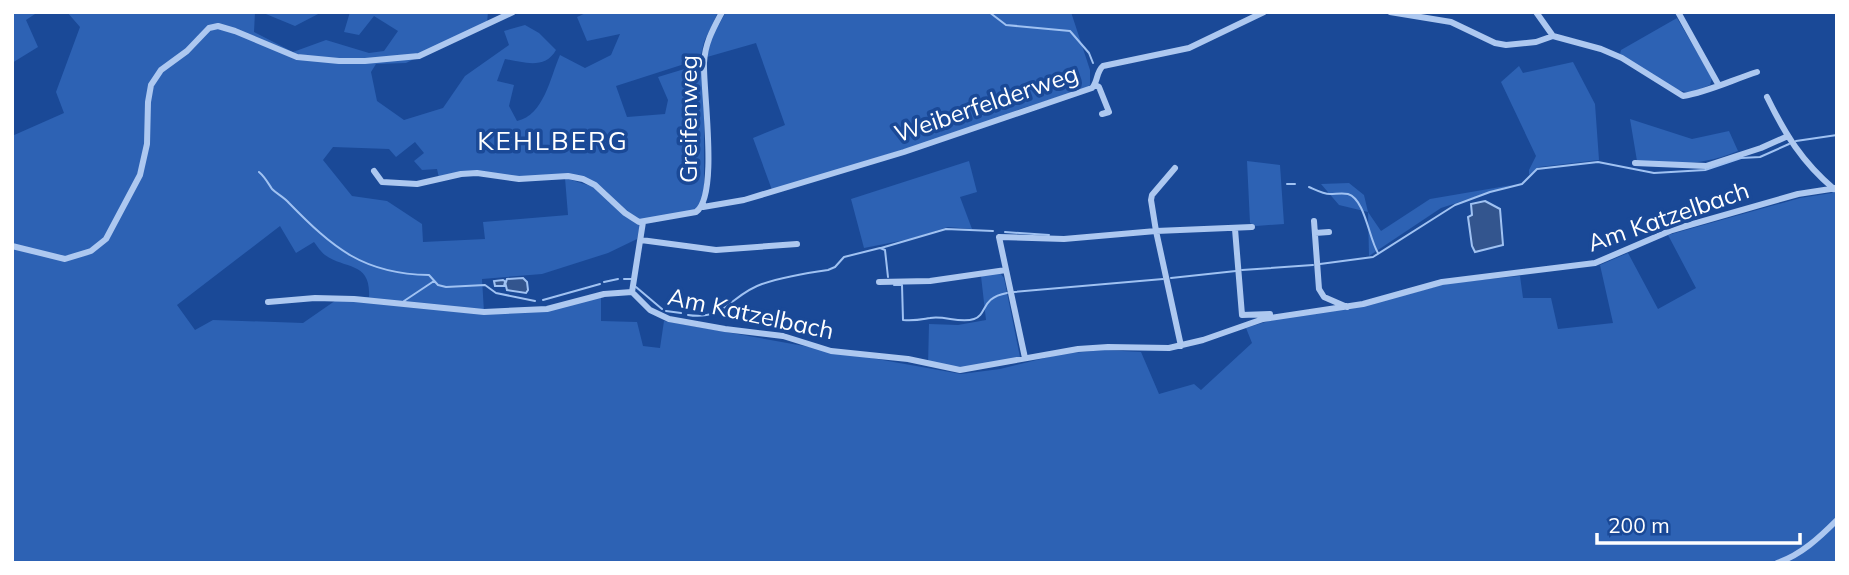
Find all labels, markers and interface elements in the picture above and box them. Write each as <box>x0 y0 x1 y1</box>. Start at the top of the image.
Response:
street label: Greifenweg <box>673 55 703 183</box>
street label: Weiberfelderweg <box>890 57 1082 149</box>
district label: KEHLBERG <box>477 124 629 157</box>
street label: Am Katzelbach <box>1583 174 1753 258</box>
street label: Am Katzelbach <box>665 281 837 345</box>
scale bar <box>1597 502 1800 546</box>
text: 200 m <box>1608 512 1670 538</box>

